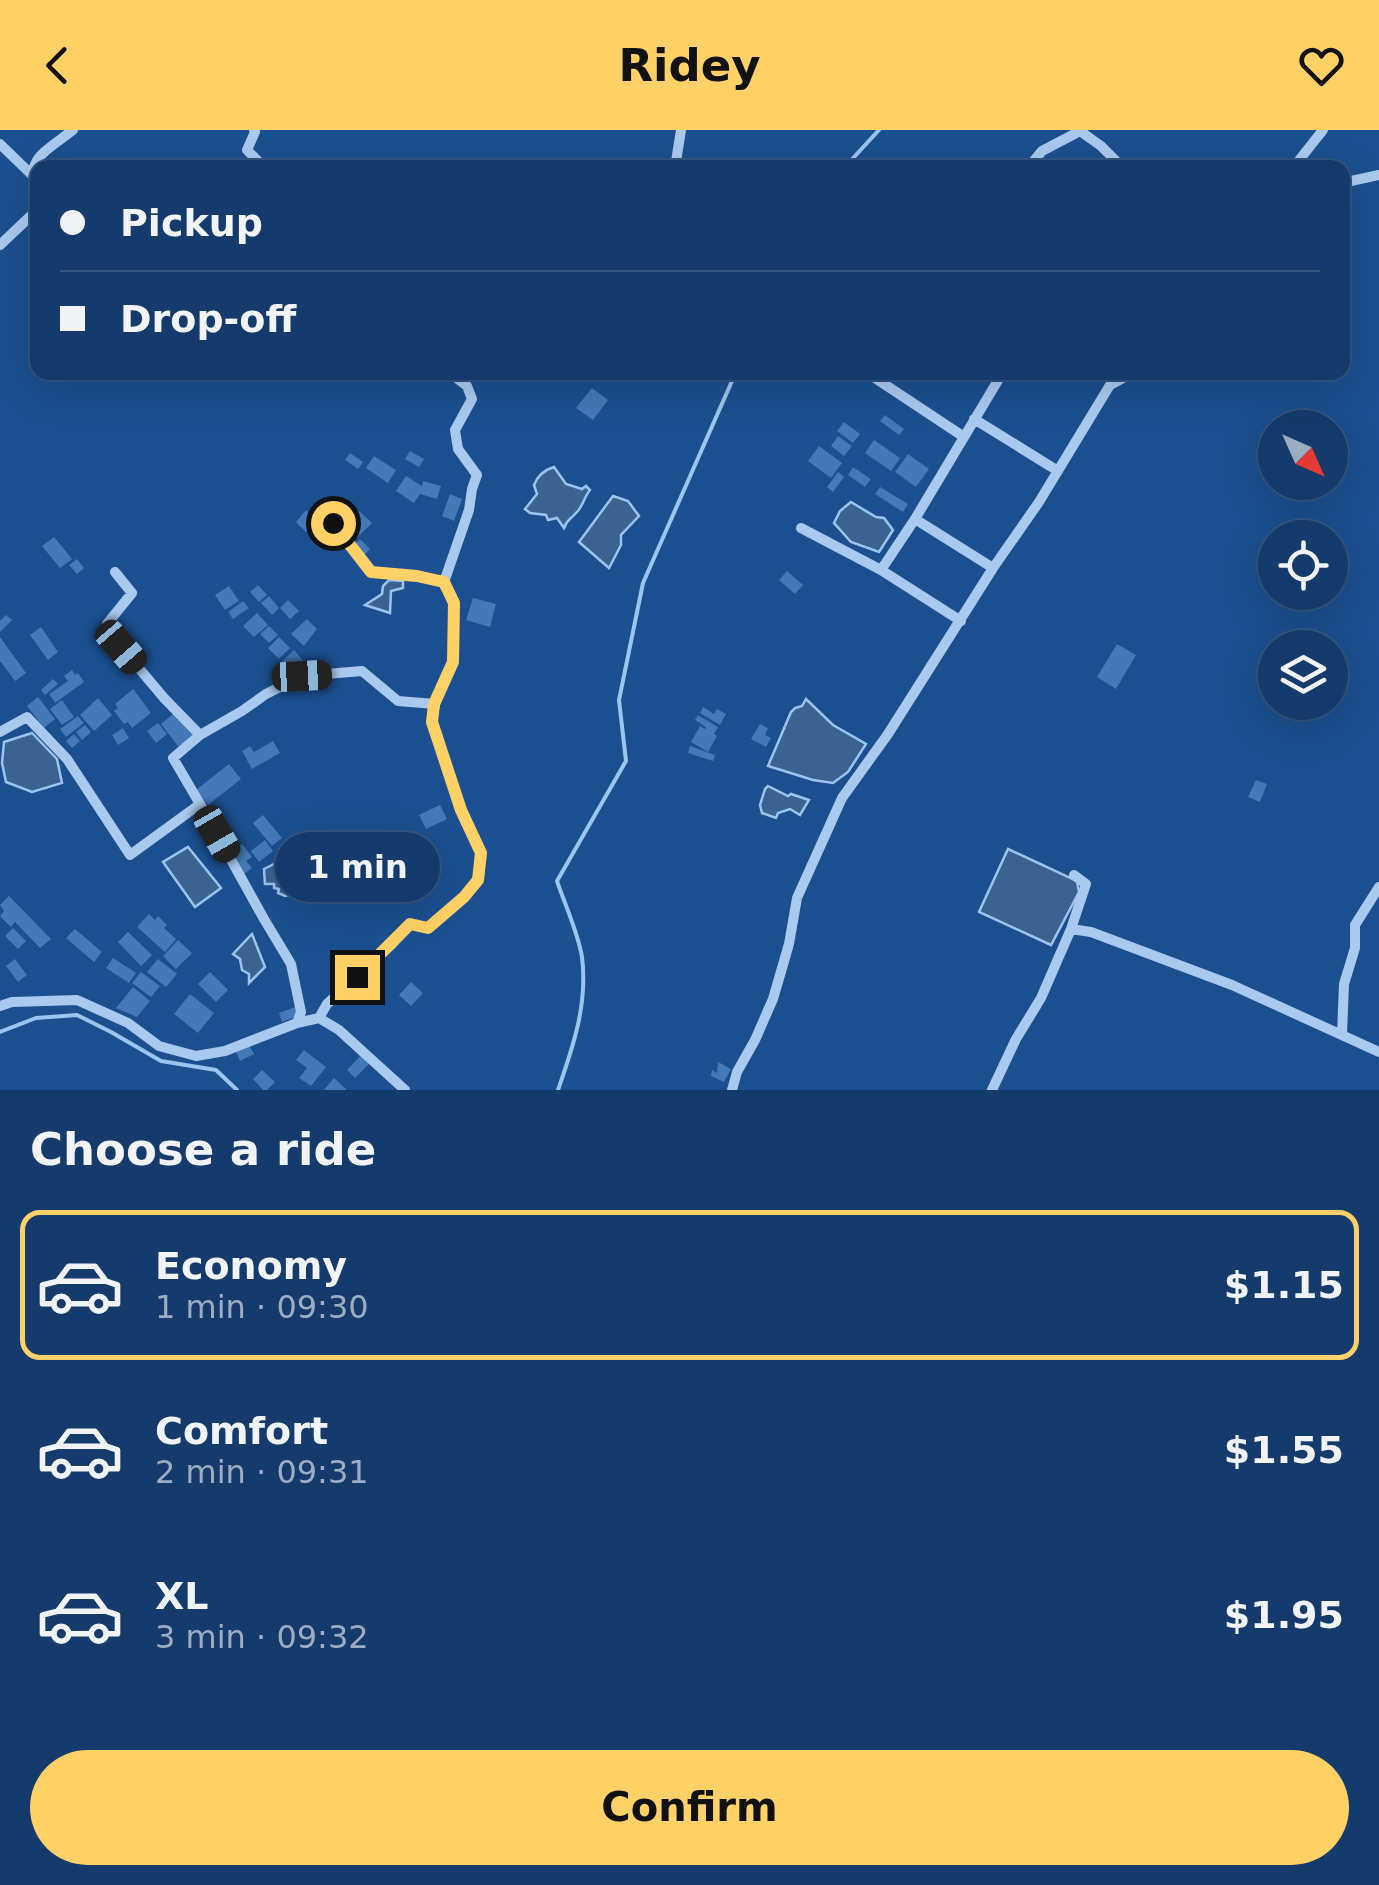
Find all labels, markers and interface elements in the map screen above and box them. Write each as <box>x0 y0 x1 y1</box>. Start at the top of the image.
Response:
icon: back <box>30 38 85 93</box>
icon: heart <box>1294 38 1349 93</box>
text: Ridey <box>618 39 761 92</box>
text: Pickup <box>120 201 263 245</box>
text: Drop-off <box>120 297 296 341</box>
north arrow <box>1258 410 1348 500</box>
map controls <box>1258 410 1348 720</box>
route start <box>311 501 356 546</box>
button: locate <box>1258 520 1348 610</box>
car <box>90 615 152 679</box>
button: layers <box>1258 630 1348 720</box>
car <box>271 659 333 693</box>
car <box>189 801 245 867</box>
callout: 1 min <box>274 832 440 902</box>
text: 1 min <box>307 848 408 886</box>
route end <box>335 955 380 1000</box>
text: Choose a ride <box>30 1123 376 1176</box>
icon: car <box>35 1240 125 1330</box>
text: Economy <box>155 1244 347 1288</box>
text: $1.15 <box>1224 1263 1344 1307</box>
text: 1 min · 09:30 <box>155 1288 369 1326</box>
icon: car <box>35 1405 125 1495</box>
text: Comfort <box>155 1409 328 1453</box>
text: $1.55 <box>1224 1428 1344 1472</box>
text: 2 min · 09:31 <box>155 1453 369 1491</box>
icon: car <box>35 1570 125 1660</box>
text: XL <box>155 1574 209 1618</box>
text: $1.95 <box>1224 1593 1344 1637</box>
text: 3 min · 09:32 <box>155 1618 369 1656</box>
button: Confirm <box>30 1750 1349 1865</box>

